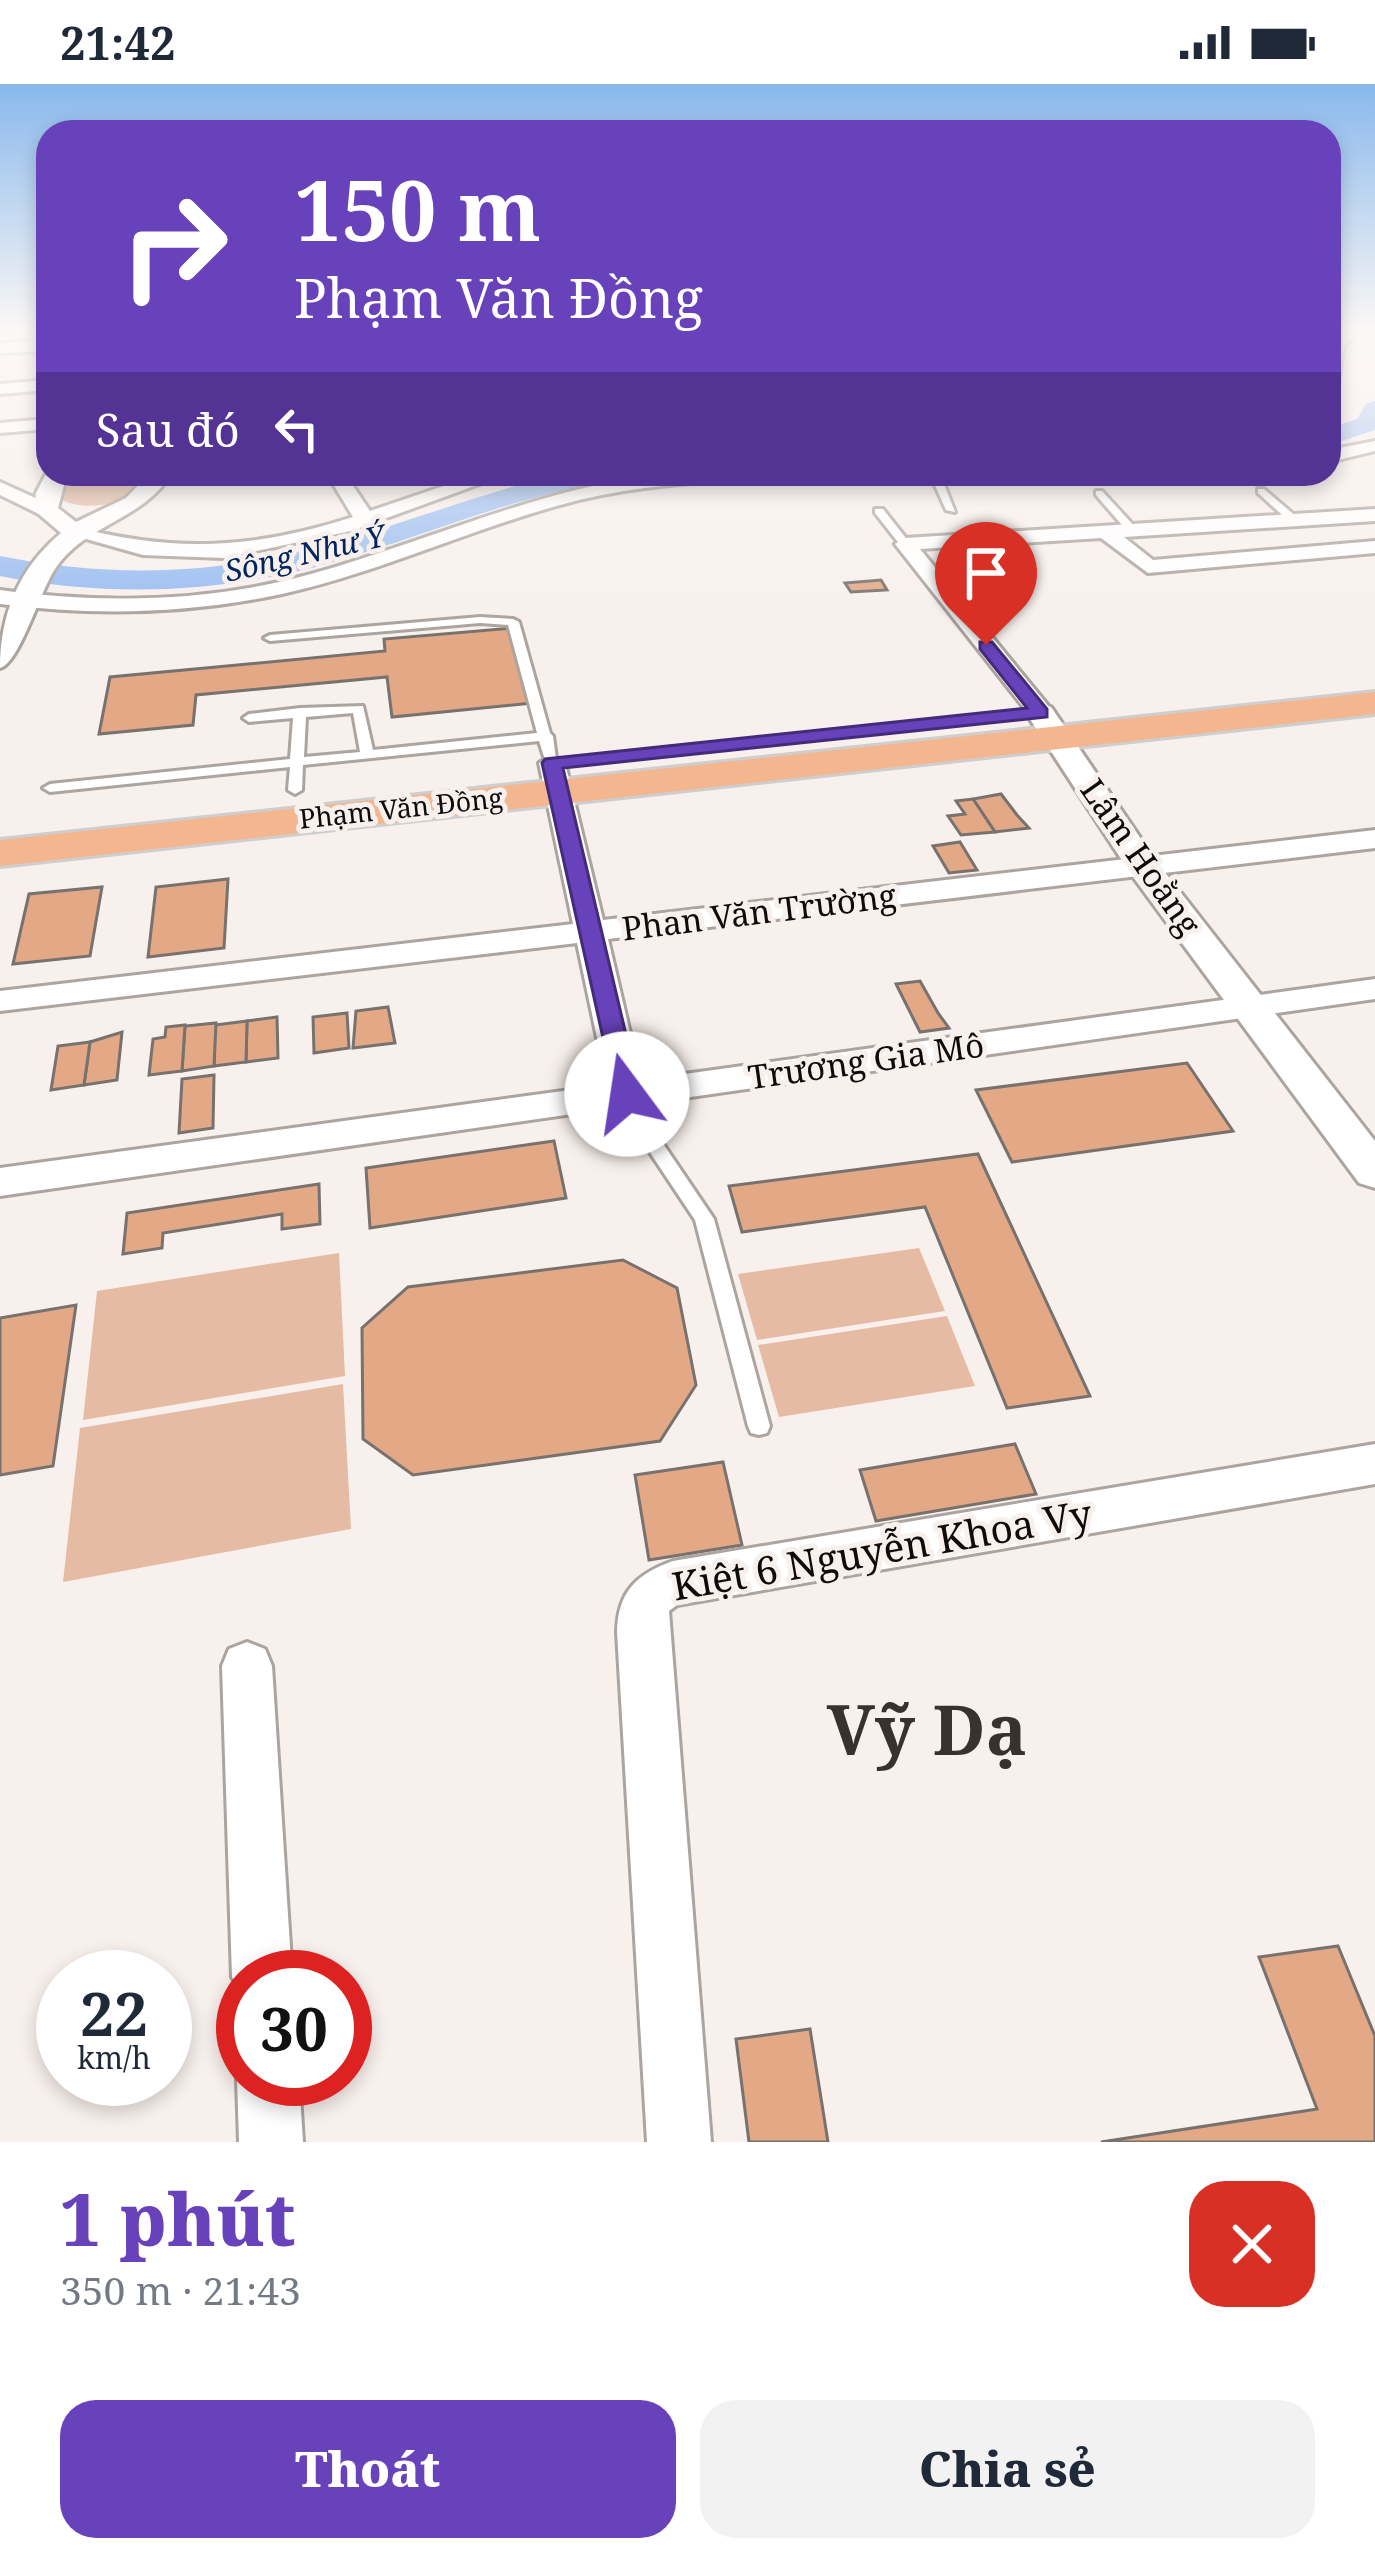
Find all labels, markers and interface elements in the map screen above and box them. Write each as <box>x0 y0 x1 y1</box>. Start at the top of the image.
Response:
text: 21:42 <box>60 12 175 73</box>
text: 150 m <box>294 151 541 266</box>
icon: right <box>96 168 252 324</box>
text: Phạm Văn Đồng <box>294 260 703 334</box>
icon: left <box>264 396 330 462</box>
text: Sau đó <box>96 399 240 460</box>
water label: Sông Như Ý <box>221 514 392 591</box>
pin <box>935 522 1037 645</box>
icon: arrive <box>953 540 1019 606</box>
street label: Lâm Hoằng <box>1071 769 1212 944</box>
street label: Phạm Văn Đồng <box>297 778 505 837</box>
street label: Phan Văn Trường <box>619 872 899 951</box>
street label: Trương Gia Mô <box>745 1022 987 1099</box>
position arrow <box>564 1031 690 1157</box>
street label: Kiệt 6 Nguyễn Khoa Vy <box>668 1485 1097 1612</box>
district label: Vỹ Dạ <box>827 1681 1027 1775</box>
speed limit sign: 30 <box>216 1950 372 2106</box>
text: 22 <box>80 1972 148 2054</box>
text: km/h <box>77 2037 151 2078</box>
text: 1 phút <box>60 2169 296 2267</box>
button: close <box>1189 2181 1315 2307</box>
text: 350 m · 21:43 <box>60 2263 301 2316</box>
button: Thoát <box>60 2400 676 2538</box>
button: Chia sẻ <box>700 2400 1315 2538</box>

